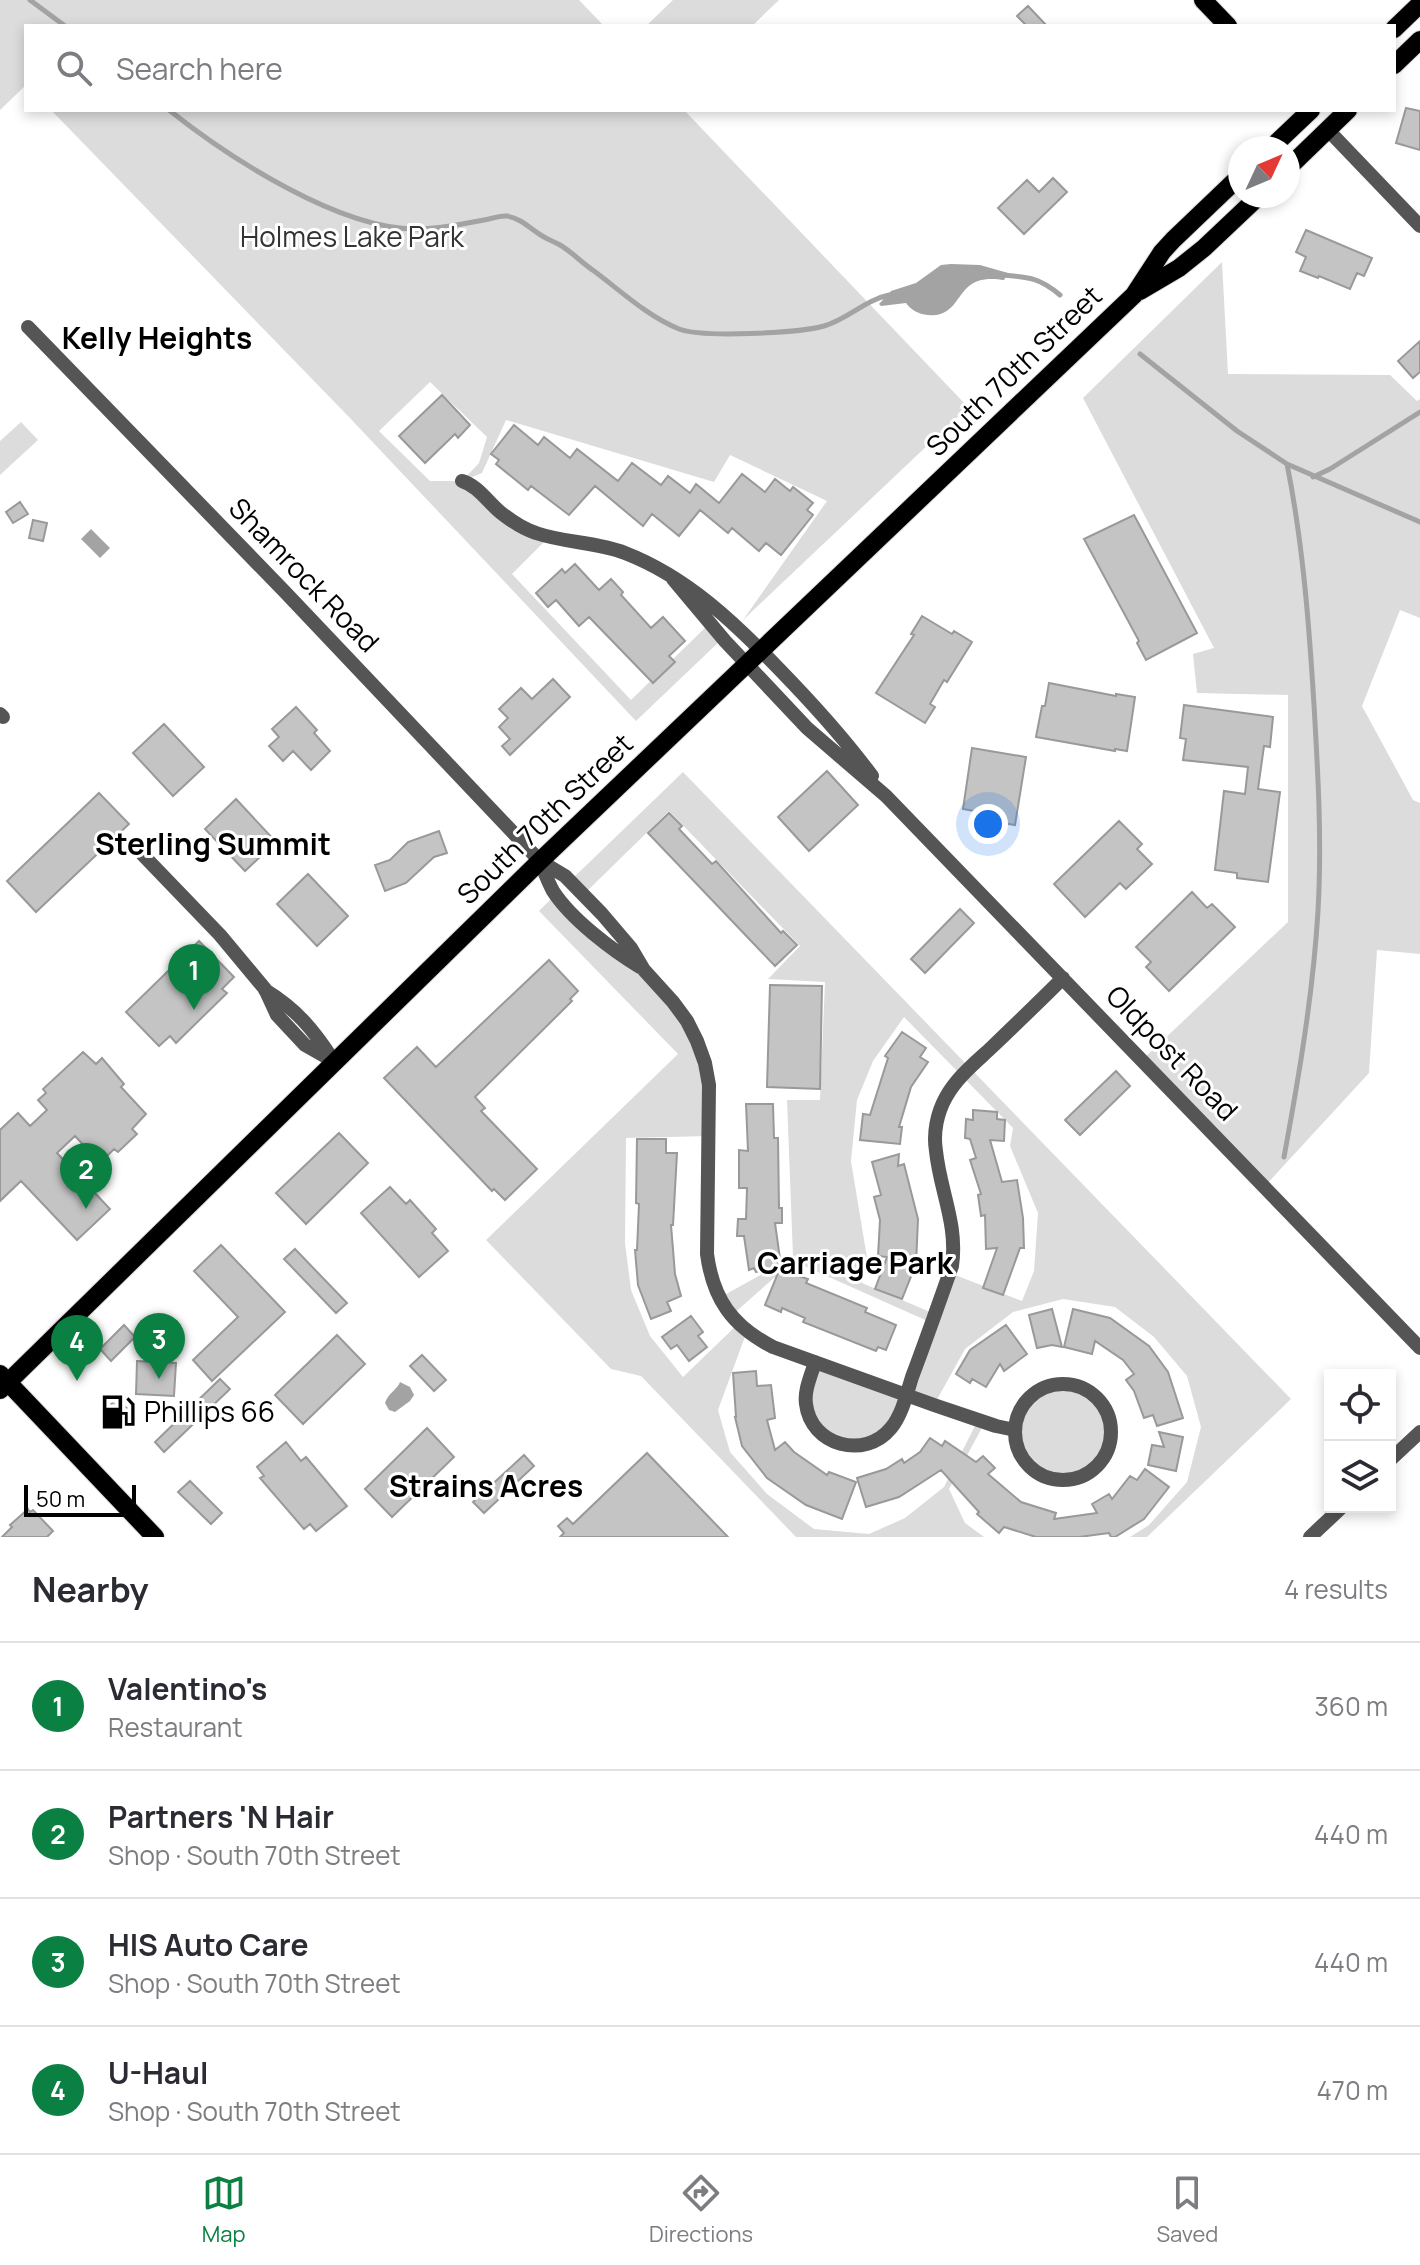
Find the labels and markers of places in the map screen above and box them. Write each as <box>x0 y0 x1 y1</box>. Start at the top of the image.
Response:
pin: 1 <box>168 944 220 1010</box>
pin: 2 <box>60 1143 112 1209</box>
pin: 3 <box>133 1313 185 1379</box>
pin: 4 <box>51 1315 103 1381</box>
place label: Phillips 66 <box>144 1392 275 1430</box>
fuel station icon: Phillips 66 <box>99 1393 137 1431</box>

